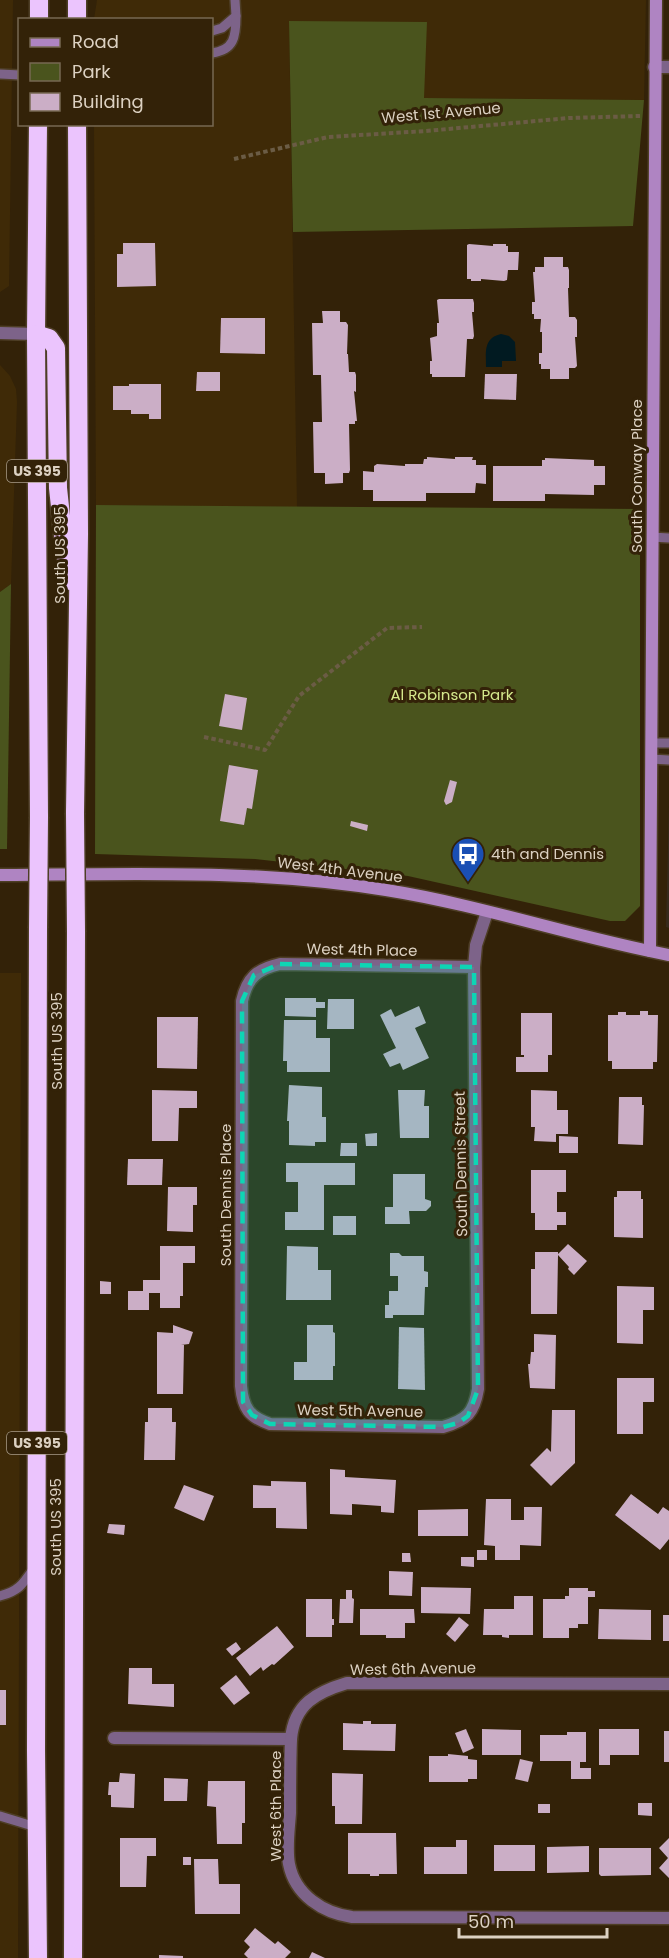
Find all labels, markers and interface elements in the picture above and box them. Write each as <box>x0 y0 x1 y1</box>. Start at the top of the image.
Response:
legend <box>18 18 213 126</box>
text: Road <box>72 29 119 54</box>
text: Park <box>72 59 111 84</box>
text: Building <box>72 89 144 114</box>
street label: West 1st Avenue <box>380 97 501 128</box>
street label: South Conway Place <box>626 399 647 553</box>
road number: US 395 <box>7 460 67 482</box>
street label: South US 395 <box>49 506 70 604</box>
park label: Al Robinson Park <box>390 684 514 705</box>
bus stop icon: 4th and Dennis <box>450 836 486 883</box>
place label: 4th and Dennis <box>491 843 604 864</box>
street label: West 4th Avenue <box>276 851 404 888</box>
street label: West 4th Place <box>307 938 418 961</box>
street label: South US 395 <box>46 992 67 1090</box>
street label: South Dennis Street <box>449 1091 472 1237</box>
street label: South Dennis Place <box>215 1124 236 1266</box>
street label: West 5th Avenue <box>297 1399 423 1422</box>
road number: US 395 <box>7 1432 67 1454</box>
street label: South US 395 <box>45 1478 66 1576</box>
street label: West 6th Avenue <box>350 1657 476 1680</box>
street label: West 6th Place <box>265 1751 286 1861</box>
scale bar <box>459 1901 608 1939</box>
text: 50 m <box>468 1909 514 1934</box>

